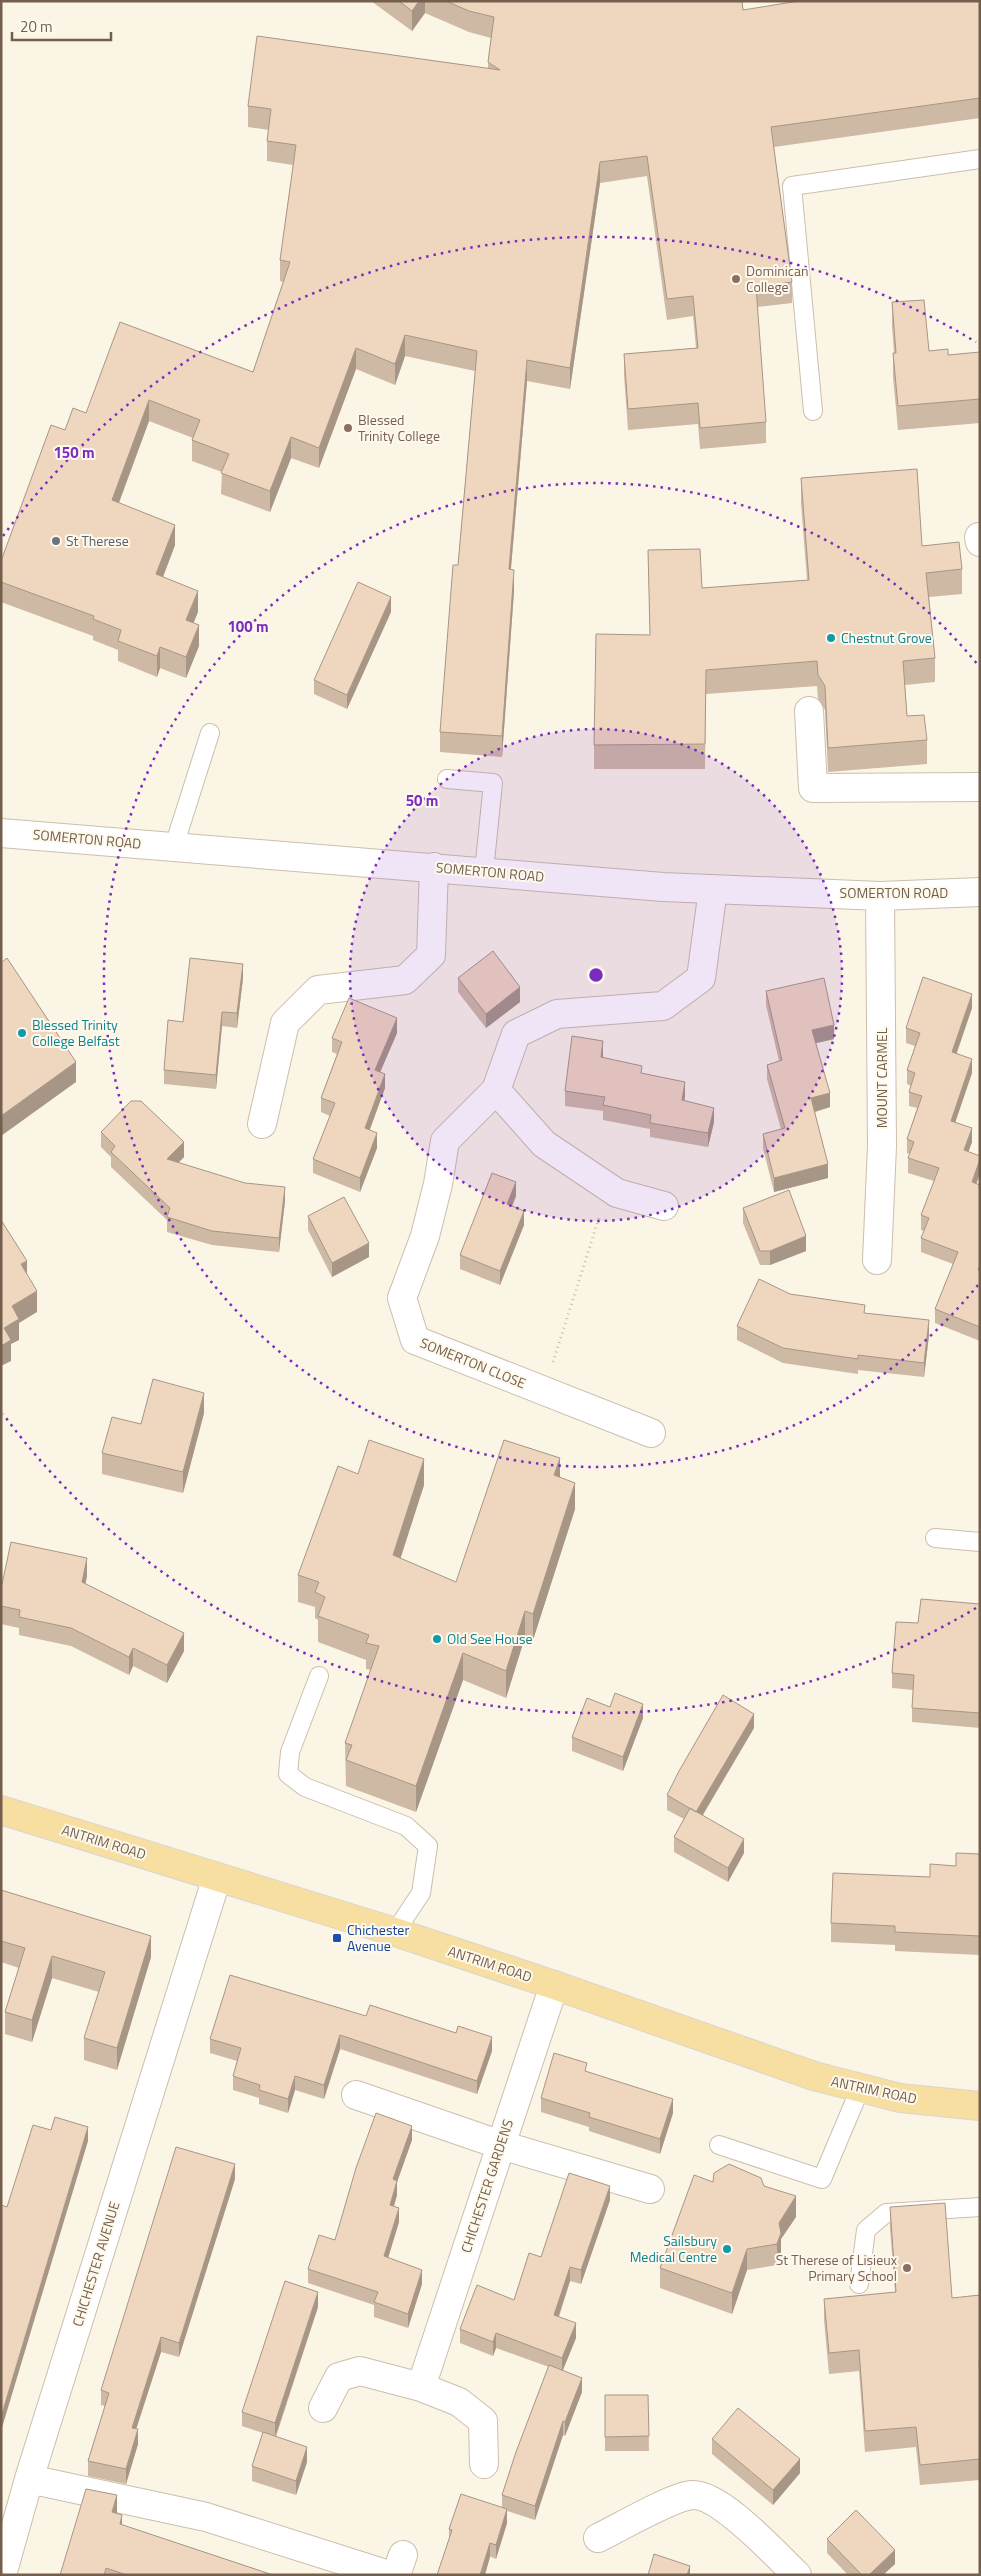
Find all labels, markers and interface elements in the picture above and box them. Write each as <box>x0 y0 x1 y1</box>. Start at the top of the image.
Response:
scale bar <box>12 10 111 42</box>
text: 20 m <box>20 15 53 38</box>
place label: Dominican College <box>746 260 808 297</box>
marker: Dominican College <box>730 273 742 285</box>
place label: Blessed Trinity College <box>358 409 440 446</box>
marker: Blessed Trinity College <box>342 422 354 434</box>
text: 150 m <box>53 441 95 464</box>
place label: St Therese <box>66 530 129 551</box>
marker: St Therese <box>50 535 62 547</box>
text: 100 m <box>227 615 269 638</box>
place label: Chestnut Grove <box>841 627 932 648</box>
marker: Chestnut Grove <box>825 632 837 644</box>
text: 50 m <box>406 789 438 812</box>
street label: SOMERTON ROAD <box>32 823 142 854</box>
street label: SOMERTON ROAD <box>435 856 545 887</box>
street label: SOMERTON ROAD <box>840 882 948 903</box>
centre of rings <box>587 966 605 984</box>
place label: Blessed Trinity College Belfast <box>32 1014 120 1051</box>
marker: Blessed Trinity College Belfast <box>16 1027 28 1039</box>
street label: MOUNT CARMEL <box>871 1027 892 1128</box>
street label: SOMERTON CLOSE <box>417 1332 529 1393</box>
place label: Old See House <box>447 1628 533 1649</box>
marker: Old See House <box>431 1633 443 1645</box>
street label: ANTRIM ROAD <box>59 1819 149 1864</box>
place label: Chichester Avenue <box>347 1919 409 1956</box>
marker: Chichester Avenue <box>331 1932 343 1944</box>
street label: ANTRIM ROAD <box>445 1940 535 1987</box>
street label: ANTRIM ROAD <box>829 2070 919 2109</box>
street label: CHICHESTER GARDENS <box>455 2116 518 2255</box>
street label: CHICHESTER AVENUE <box>67 2199 125 2329</box>
place label: Sailsbury Medical Centre <box>630 2230 717 2267</box>
marker: Sailsbury Medical Centre <box>721 2243 733 2255</box>
place label: St Therese of Lisieux Primary School <box>776 2249 898 2286</box>
marker: St Therese of Lisieux Primary School <box>901 2262 913 2274</box>

